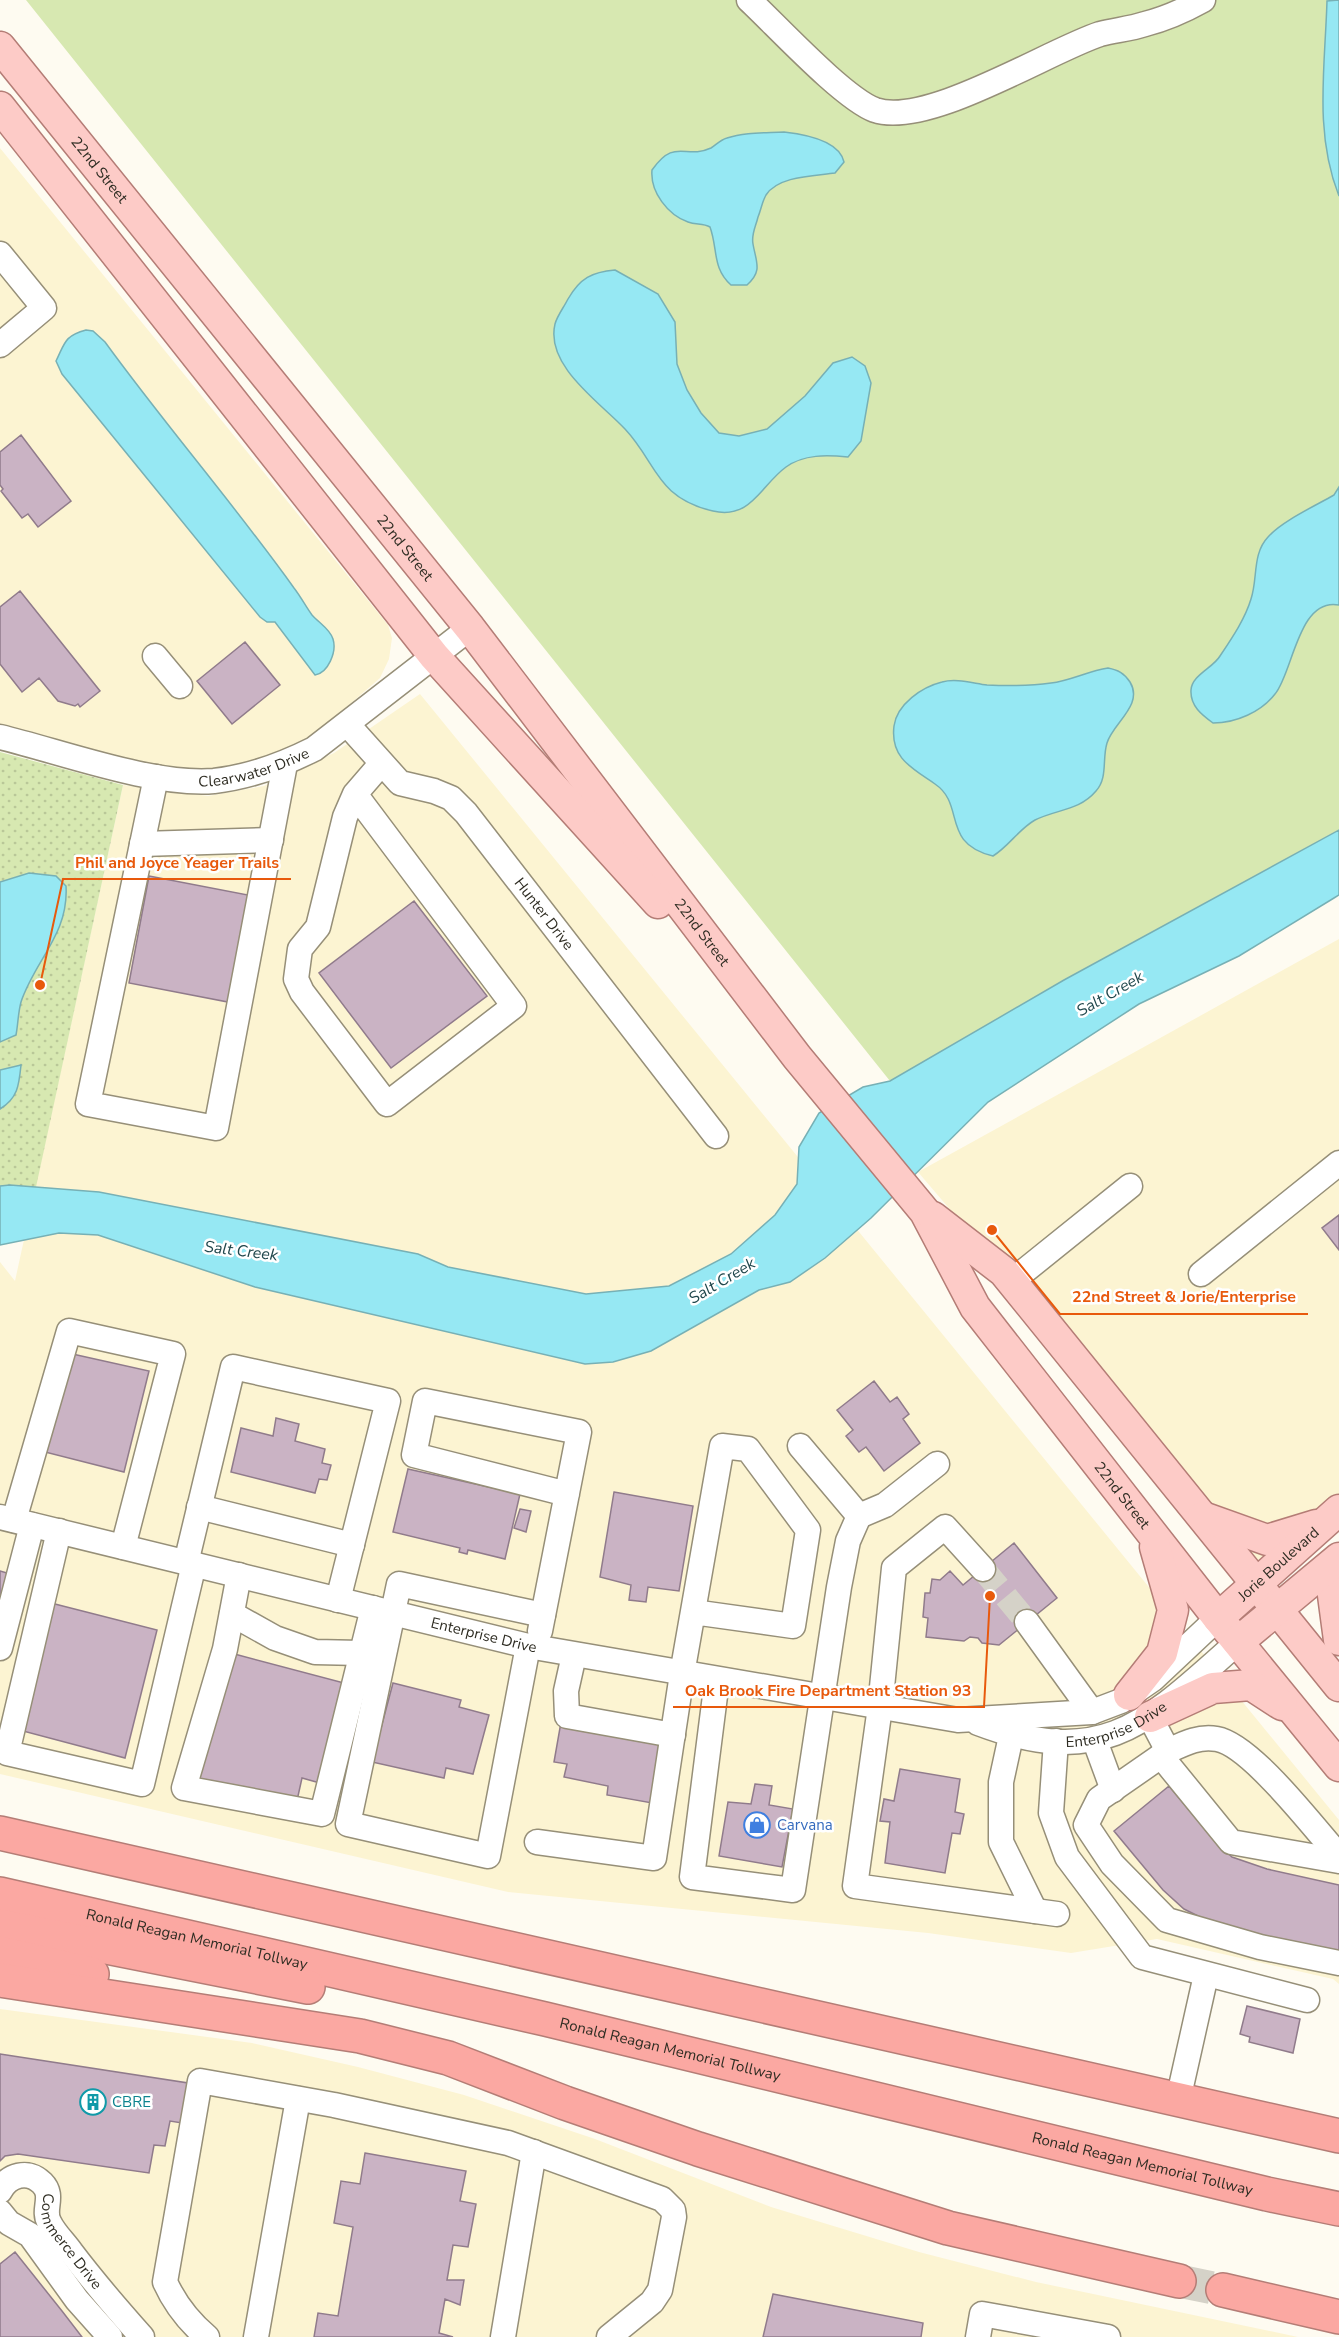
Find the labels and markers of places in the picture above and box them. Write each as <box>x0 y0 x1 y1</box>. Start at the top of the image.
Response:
callout: Phil and Joyce Yeager Trails <box>63 845 291 879</box>
callout: 22nd Street & Jorie/Enterprise <box>1060 1280 1308 1314</box>
callout: Oak Brook Fire Department Station 93 <box>673 1673 984 1707</box>
shop icon: Carvana <box>742 1810 772 1840</box>
place label: Carvana <box>777 1815 833 1835</box>
building icon: CBRE <box>78 2087 108 2117</box>
place label: CBRE <box>112 2092 151 2112</box>

